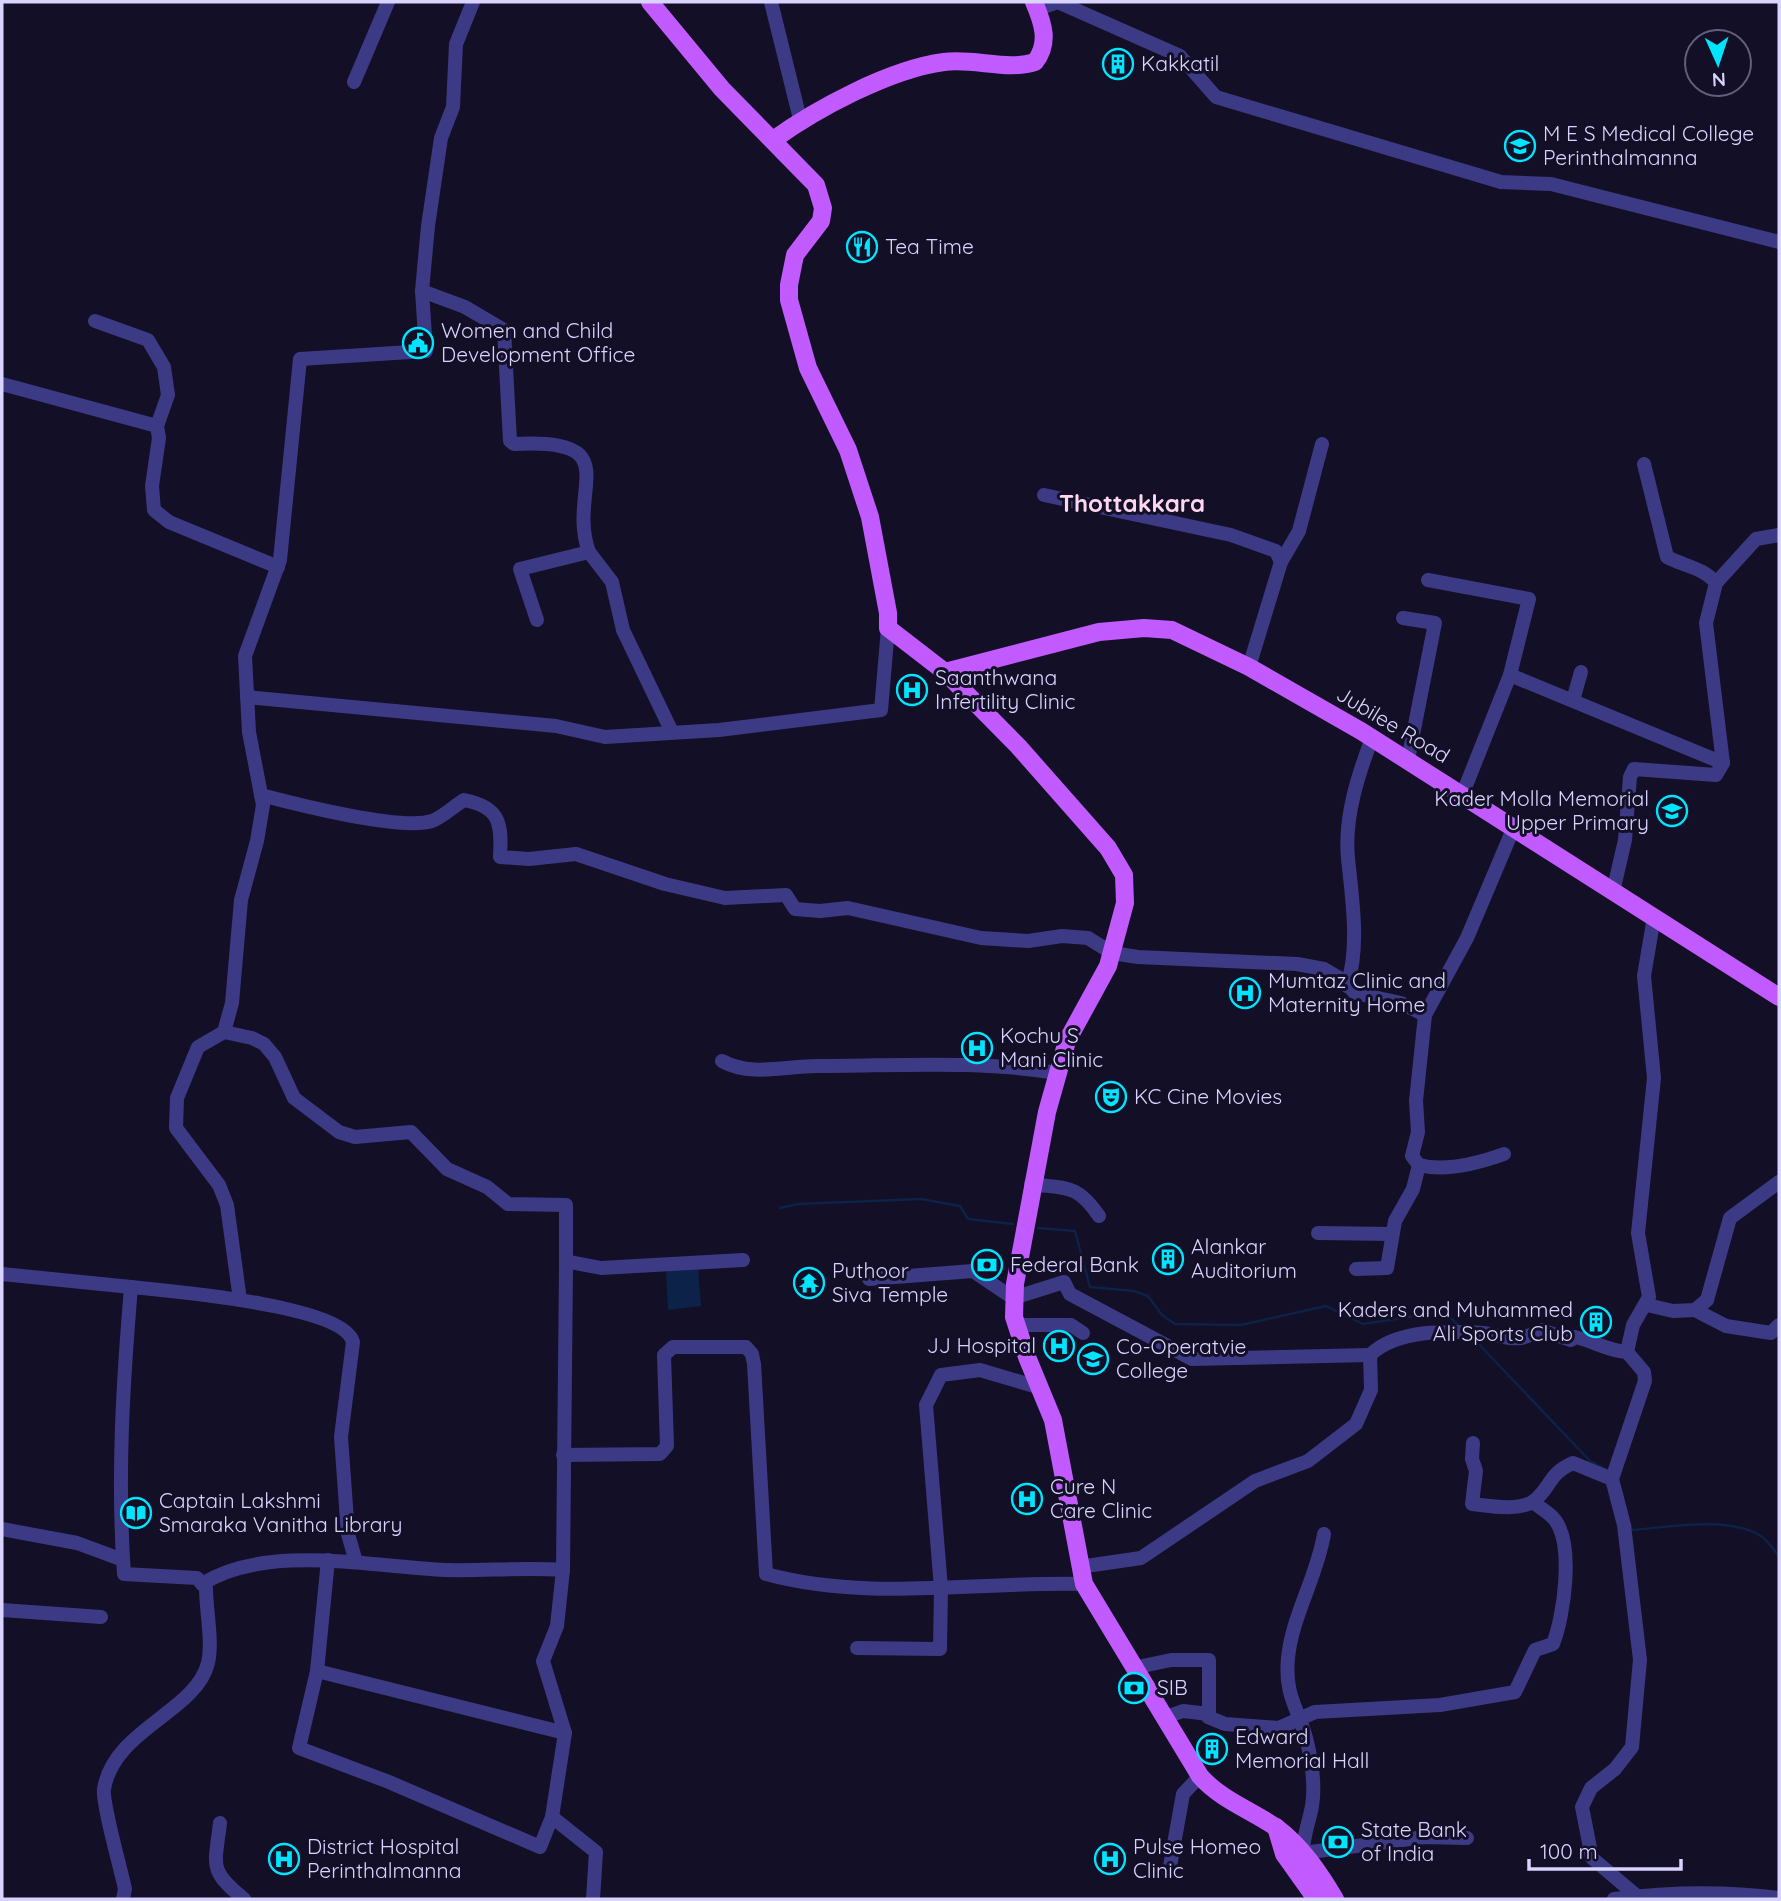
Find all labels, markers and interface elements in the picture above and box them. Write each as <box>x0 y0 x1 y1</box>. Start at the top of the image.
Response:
north arrow <box>1683 28 1753 98</box>
building icon: Kakkatil <box>1101 47 1135 81</box>
place label: Kakkatil <box>1141 50 1219 76</box>
text: N <box>1711 68 1726 92</box>
place label: M E S Medical College Perinthalmanna <box>1543 120 1754 170</box>
school or university icon: M E S Medical College Perinthalmanna <box>1503 129 1537 163</box>
restaurant icon: Tea Time <box>845 230 879 264</box>
place label: Tea Time <box>885 233 974 259</box>
place label: Women and Child Development Office <box>441 317 635 367</box>
public building icon: Women and Child Development Office <box>401 326 435 360</box>
district label: Thottakkara <box>1059 488 1205 518</box>
place label: Saanthwana Infertility Clinic <box>935 664 1075 714</box>
hospital icon: Saanthwana Infertility Clinic <box>895 673 929 707</box>
street label: Jubilee Road <box>1332 680 1455 768</box>
place label: Kader Molla Memorial Upper Primary <box>1434 785 1649 835</box>
school or university icon: Kader Molla Memorial Upper Primary <box>1655 794 1689 828</box>
place label: Mumtaz Clinic and Maternity Home <box>1268 967 1446 1017</box>
hospital icon: Mumtaz Clinic and Maternity Home <box>1228 976 1262 1010</box>
place label: Kochu S Mani Clinic <box>1000 1022 1103 1072</box>
hospital icon: Kochu S Mani Clinic <box>960 1031 994 1065</box>
theatre icon: KC Cine Movies <box>1094 1080 1128 1114</box>
place label: KC Cine Movies <box>1134 1083 1282 1109</box>
place label: Alankar Auditorium <box>1191 1233 1297 1283</box>
building icon: Alankar Auditorium <box>1151 1242 1185 1276</box>
bank icon: Federal Bank <box>970 1248 1004 1282</box>
place label: Federal Bank <box>1010 1251 1139 1277</box>
place label: Puthoor Siva Temple <box>832 1257 948 1307</box>
temple icon: Puthoor Siva Temple <box>792 1266 826 1300</box>
place label: Kaders and Muhammed Ali Sports Club <box>1338 1296 1573 1346</box>
building icon: Kaders and Muhammed Ali Sports Club <box>1579 1305 1613 1339</box>
hospital icon: JJ Hospital <box>1042 1329 1076 1363</box>
place label: JJ Hospital <box>927 1332 1036 1358</box>
place label: Co-Operatvie College <box>1116 1333 1246 1383</box>
school or university icon: Co-Operatvie College <box>1076 1342 1110 1376</box>
place label: Cure N Care Clinic <box>1050 1473 1152 1523</box>
hospital icon: Cure N Care Clinic <box>1010 1482 1044 1516</box>
place label: Captain Lakshmi Smaraka Vanitha Library <box>159 1487 402 1537</box>
library icon: Captain Lakshmi Smaraka Vanitha Library <box>119 1496 153 1530</box>
bank icon: SIB <box>1117 1671 1151 1705</box>
place label: SIB <box>1157 1674 1188 1700</box>
place label: Edward Memorial Hall <box>1235 1723 1369 1773</box>
building icon: Edward Memorial Hall <box>1195 1732 1229 1766</box>
place label: State Bank of India <box>1361 1816 1467 1866</box>
bank icon: State Bank of India <box>1321 1825 1355 1859</box>
scale bar <box>1529 1828 1681 1872</box>
place label: District Hospital Perinthalmanna <box>307 1833 461 1883</box>
place label: Pulse Homeo Clinic <box>1133 1833 1261 1883</box>
text: 100 m <box>1540 1838 1598 1864</box>
hospital icon: District Hospital Perinthalmanna <box>267 1842 301 1876</box>
hospital icon: Pulse Homeo Clinic <box>1093 1842 1127 1876</box>

